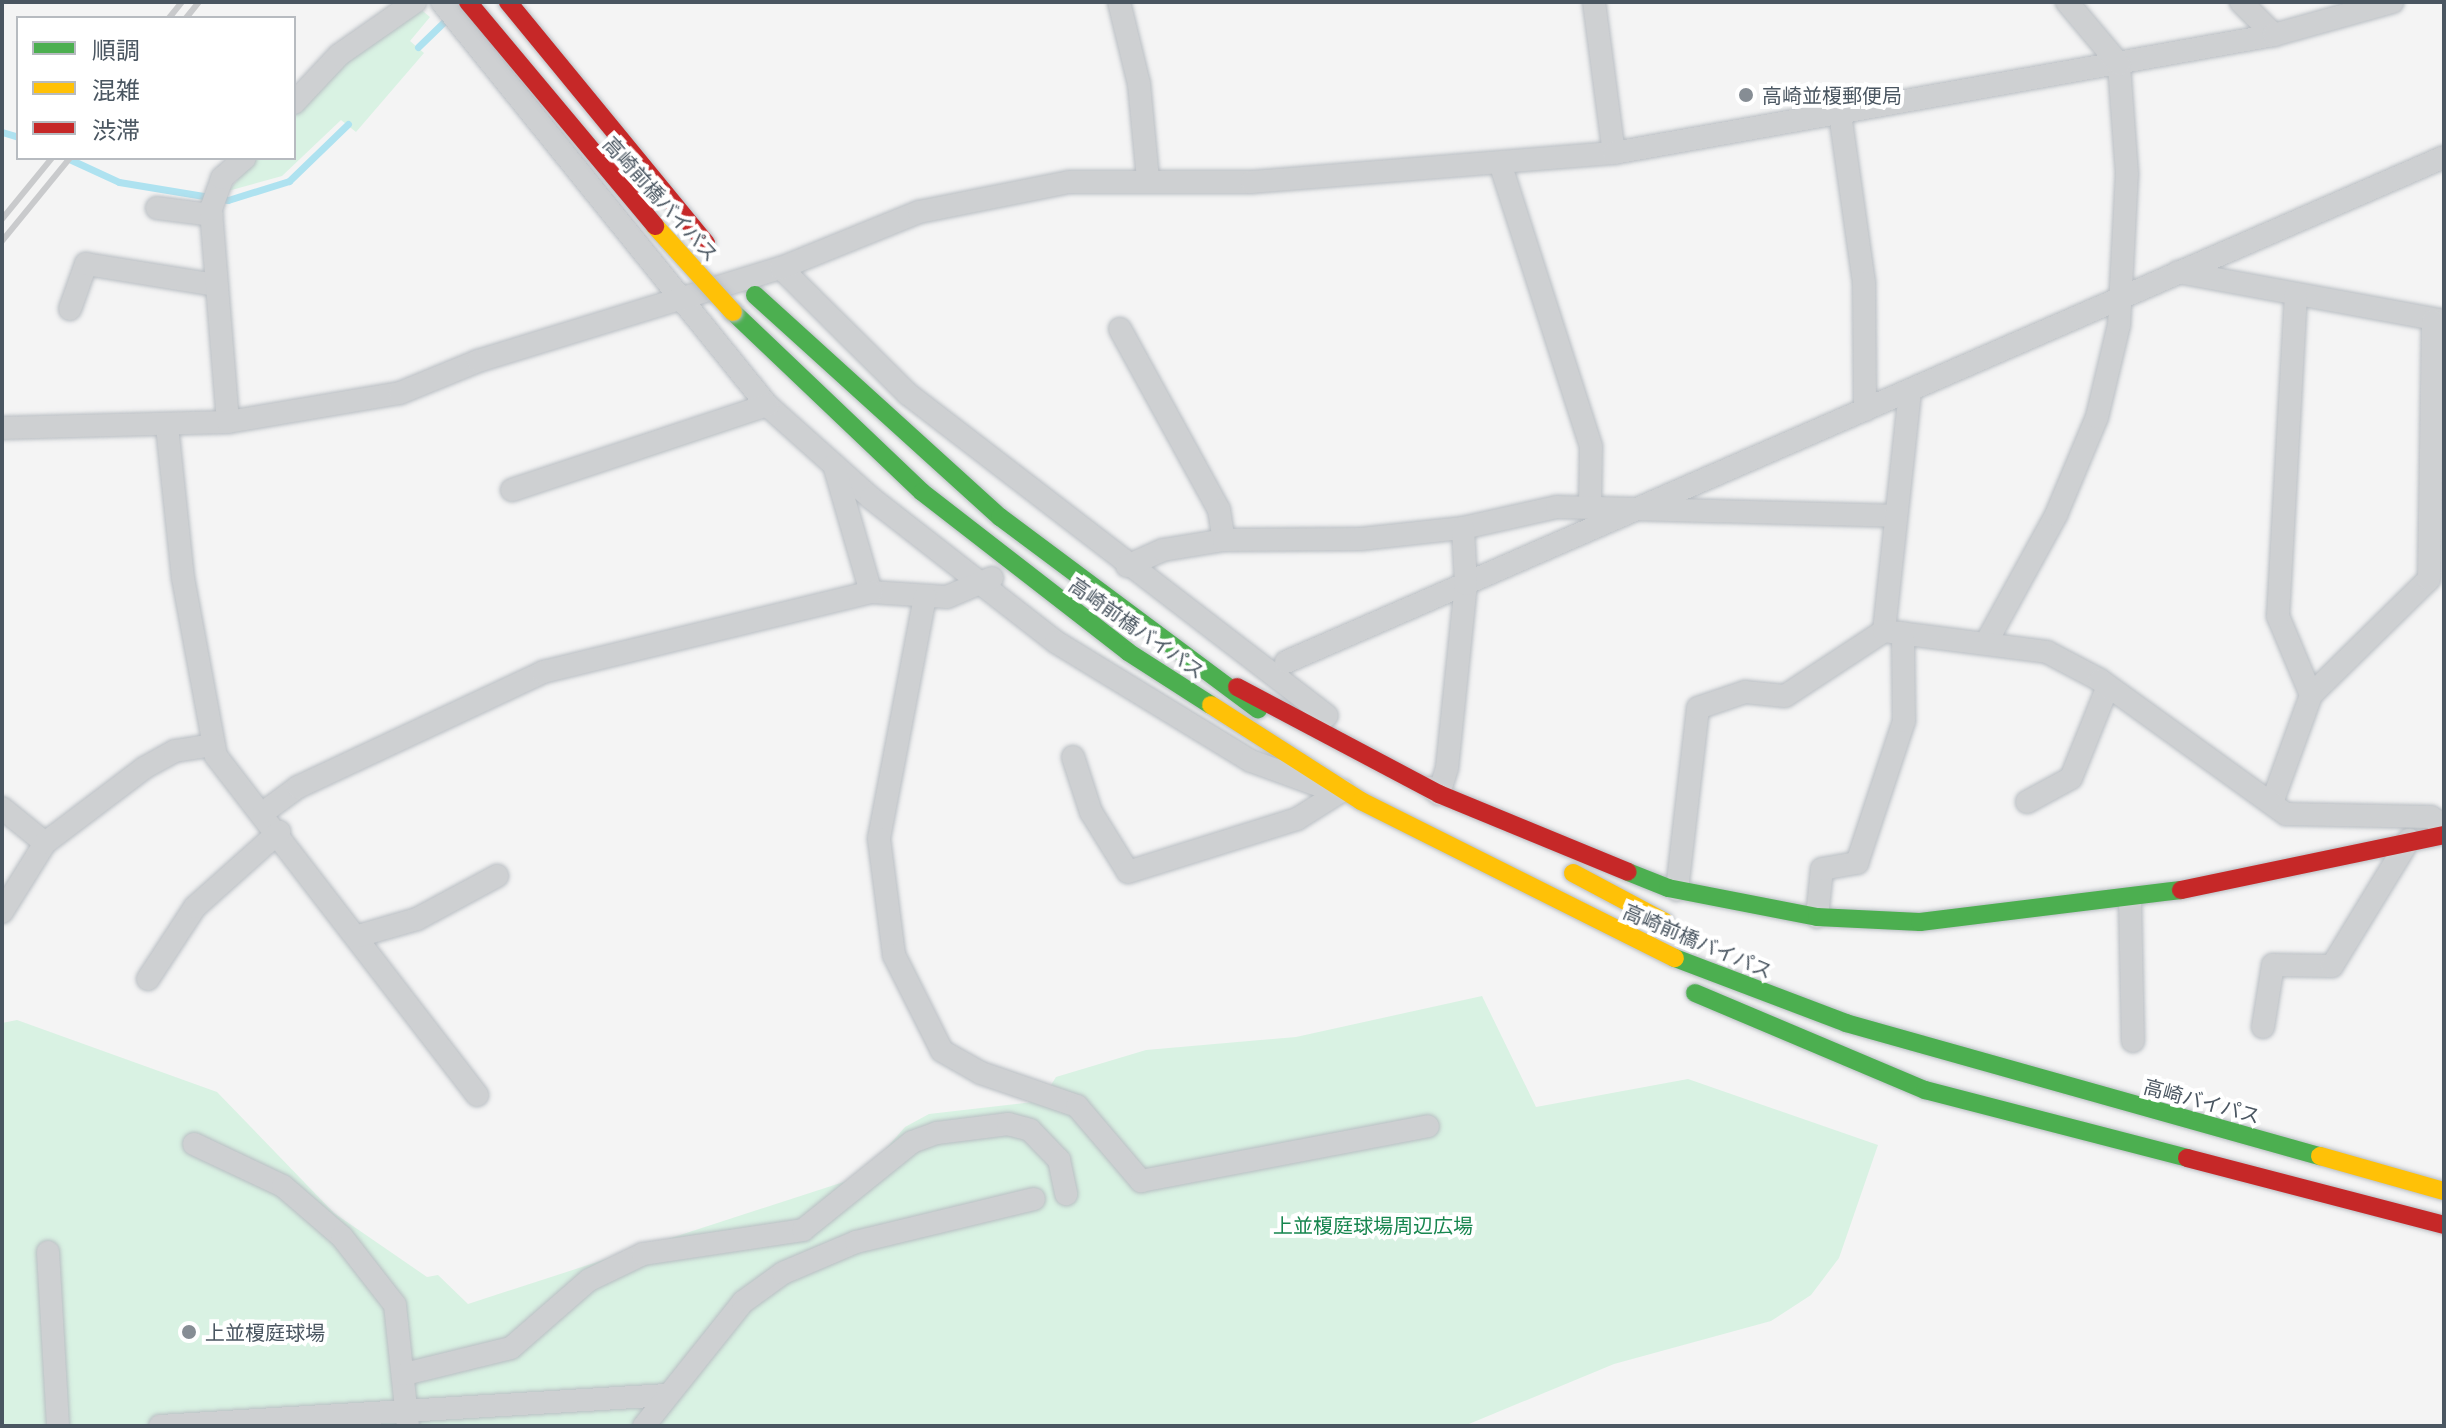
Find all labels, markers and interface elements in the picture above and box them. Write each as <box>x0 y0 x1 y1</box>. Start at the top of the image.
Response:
legend <box>16 16 296 160</box>
text: 順調 <box>92 33 140 66</box>
text: 混雑 <box>92 73 140 106</box>
place label: 高崎並榎郵便局 <box>1762 83 1902 107</box>
marker: 高崎並榎郵便局 <box>1737 86 1755 104</box>
text: 渋滞 <box>92 113 140 146</box>
street label: 高崎前橋バイパス <box>599 132 723 266</box>
street label: 高崎前橋バイパス <box>1065 572 1209 684</box>
street label: 高崎前橋バイパス <box>1620 899 1776 983</box>
street label: 高崎バイパス <box>2141 1074 2263 1128</box>
park label: 上並榎庭球場周辺広場 <box>1273 1213 1473 1237</box>
place label: 上並榎庭球場 <box>205 1320 325 1344</box>
marker: 上並榎庭球場 <box>180 1323 198 1341</box>

